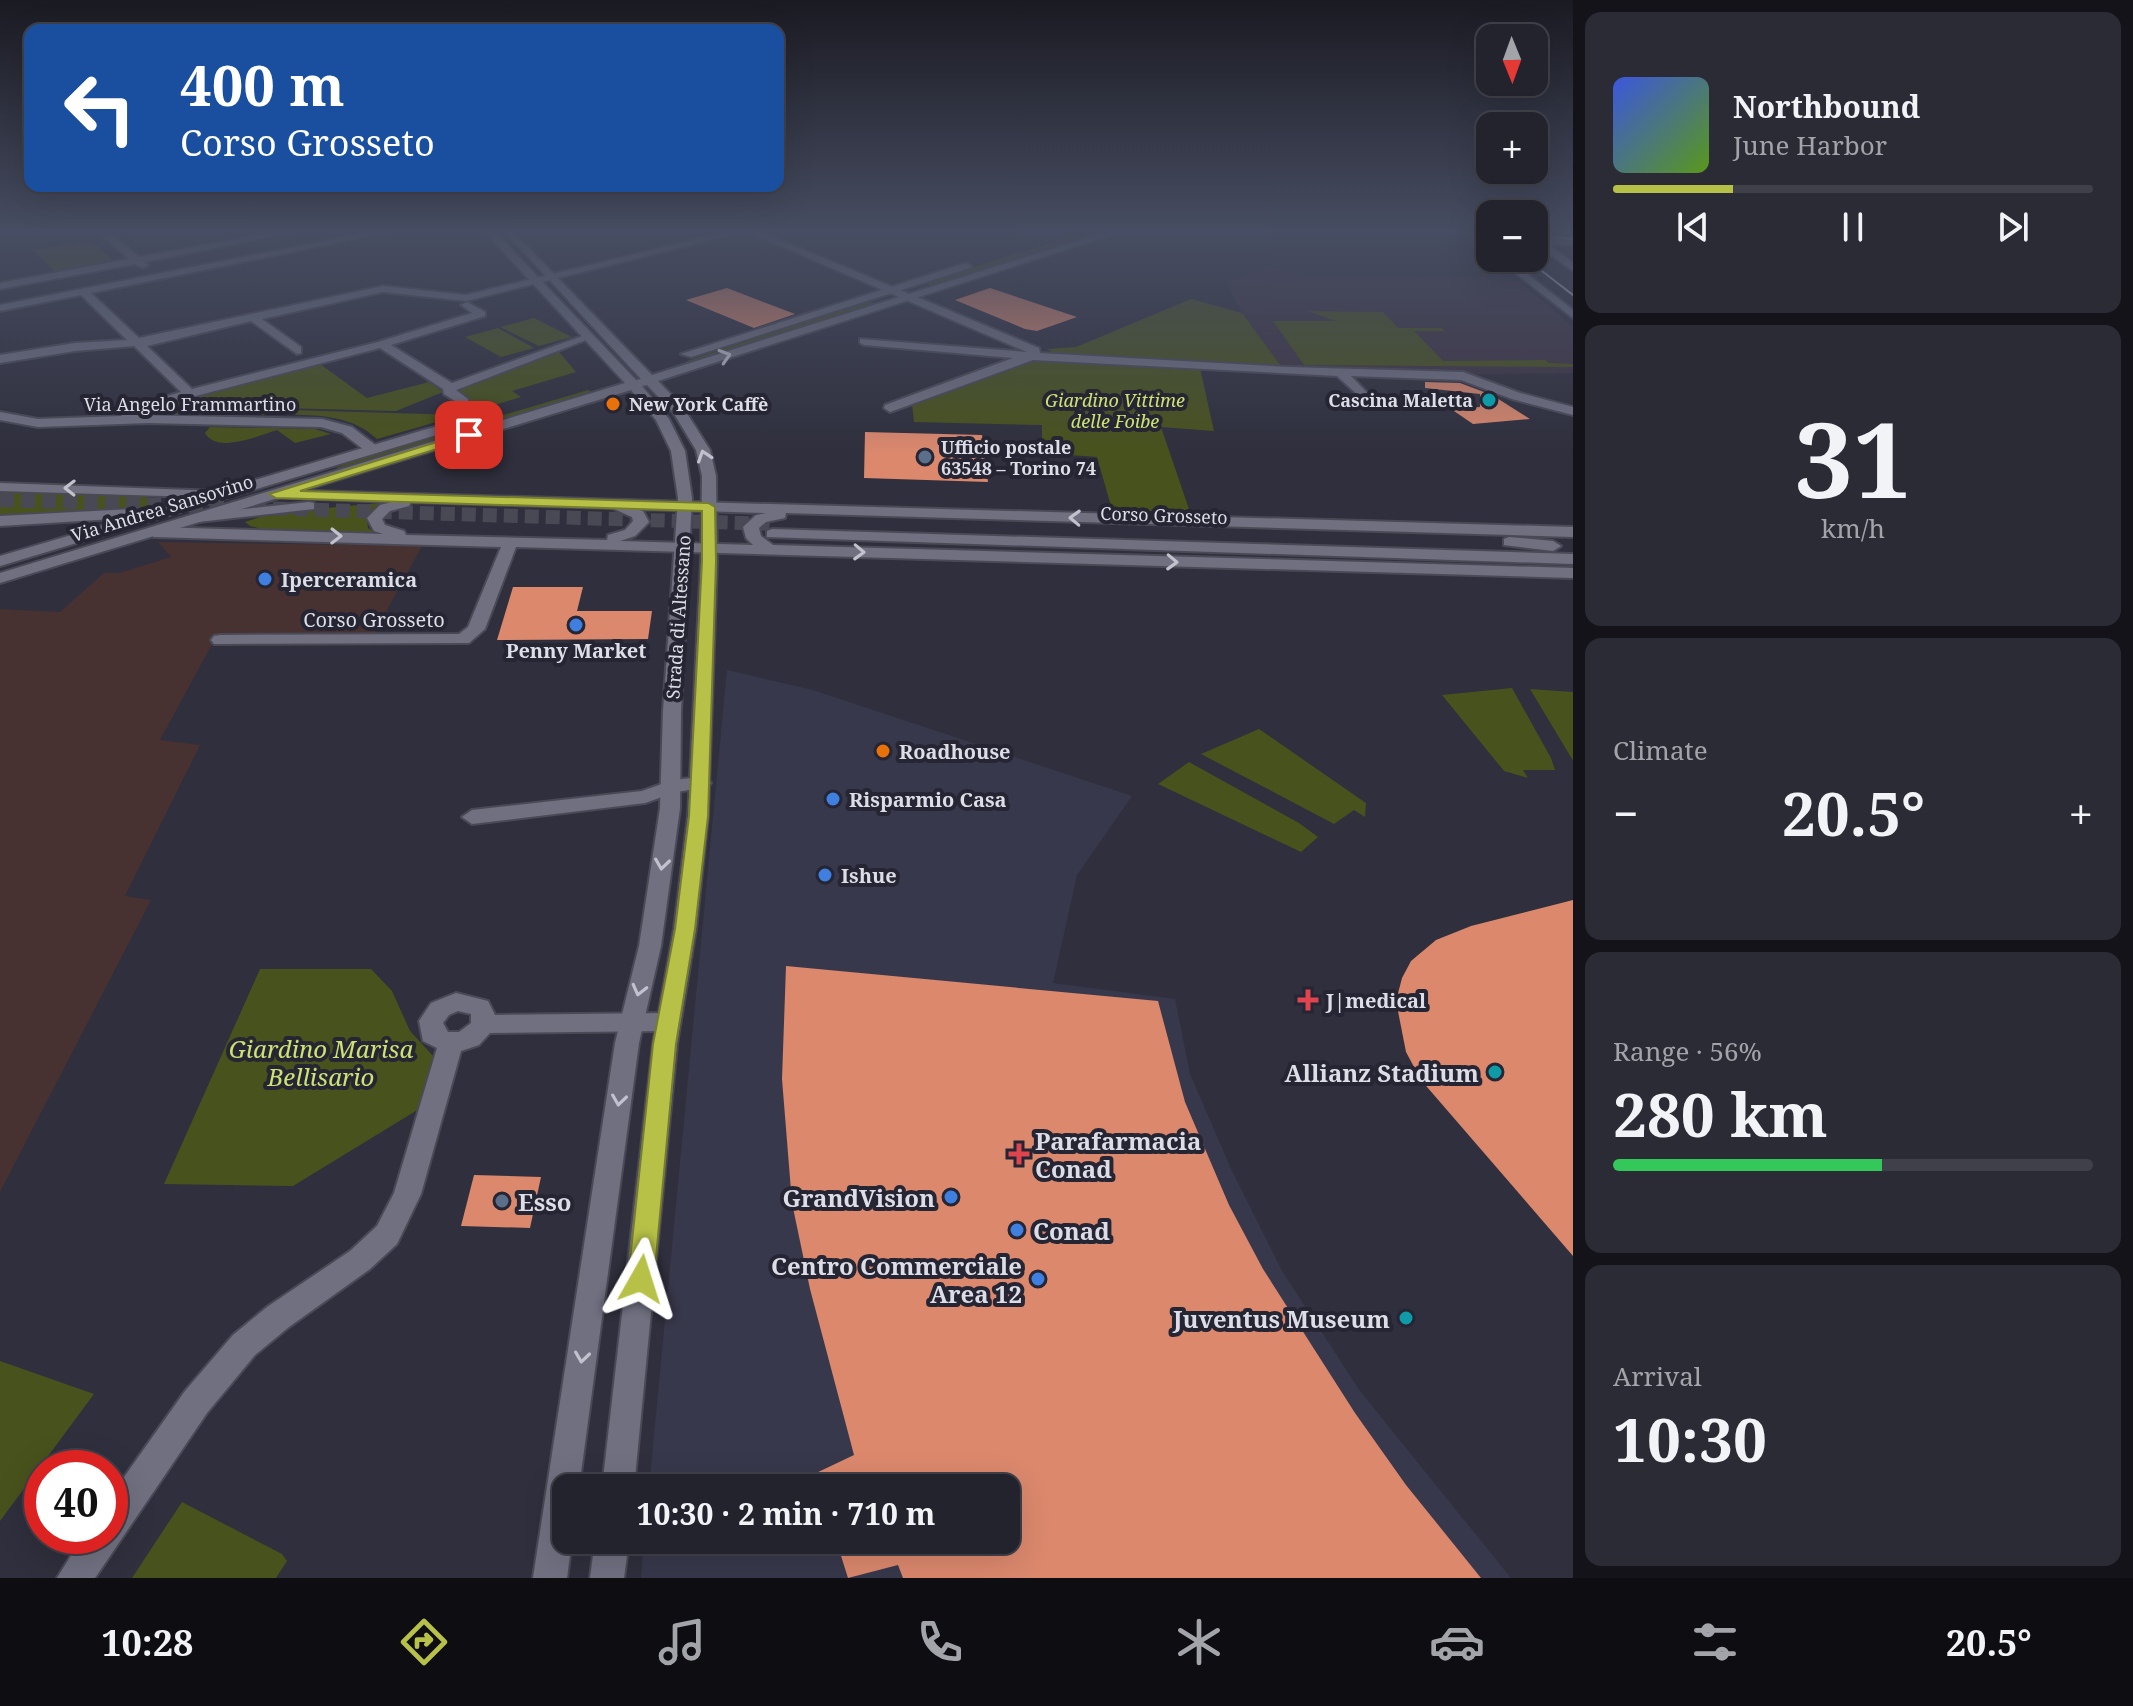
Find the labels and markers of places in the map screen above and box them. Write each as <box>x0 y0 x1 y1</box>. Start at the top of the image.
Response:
place label: Cascina Maletta <box>1328 388 1473 412</box>
marker: Cascina Maletta <box>1480 391 1498 409</box>
place label: New York Caffè <box>629 392 768 416</box>
marker: New York Caffè <box>604 395 622 413</box>
pin <box>435 401 503 469</box>
place label: Ufficio postale 63548 – Torino 74 <box>941 435 1096 480</box>
marker: Ufficio postale 63548 – Torino 74 <box>916 448 934 466</box>
place label: Iperceramica <box>281 566 417 593</box>
marker: Iperceramica <box>256 570 274 588</box>
marker: Penny Market <box>567 616 585 634</box>
place label: Penny Market <box>506 637 646 664</box>
place label: Roadhouse <box>899 738 1011 765</box>
marker: Roadhouse <box>874 742 892 760</box>
place label: Risparmio Casa <box>849 786 1007 813</box>
marker: Risparmio Casa <box>824 790 842 808</box>
place label: Ishue <box>841 862 897 889</box>
marker: Ishue <box>816 866 834 884</box>
place label: J|medical <box>1325 987 1426 1014</box>
marker: J|medical <box>1297 989 1319 1011</box>
place label: Allianz Stadium <box>1285 1056 1479 1089</box>
marker: Allianz Stadium <box>1486 1063 1504 1081</box>
place label: Parafarmacia Conad <box>1035 1124 1201 1185</box>
marker: Parafarmacia Conad <box>1010 1145 1028 1163</box>
place label: GrandVision <box>783 1181 935 1214</box>
place label: Esso <box>518 1185 572 1218</box>
marker: GrandVision <box>942 1188 960 1206</box>
marker: Esso <box>493 1192 511 1210</box>
place label: Conad <box>1033 1214 1110 1247</box>
marker: Conad <box>1008 1221 1026 1239</box>
place label: Centro Commerciale Area 12 <box>771 1249 1022 1310</box>
marker: Centro Commerciale Area 12 <box>1029 1270 1047 1288</box>
place label: Juventus Museum <box>1172 1302 1390 1335</box>
marker: Juventus Museum <box>1397 1309 1415 1327</box>

